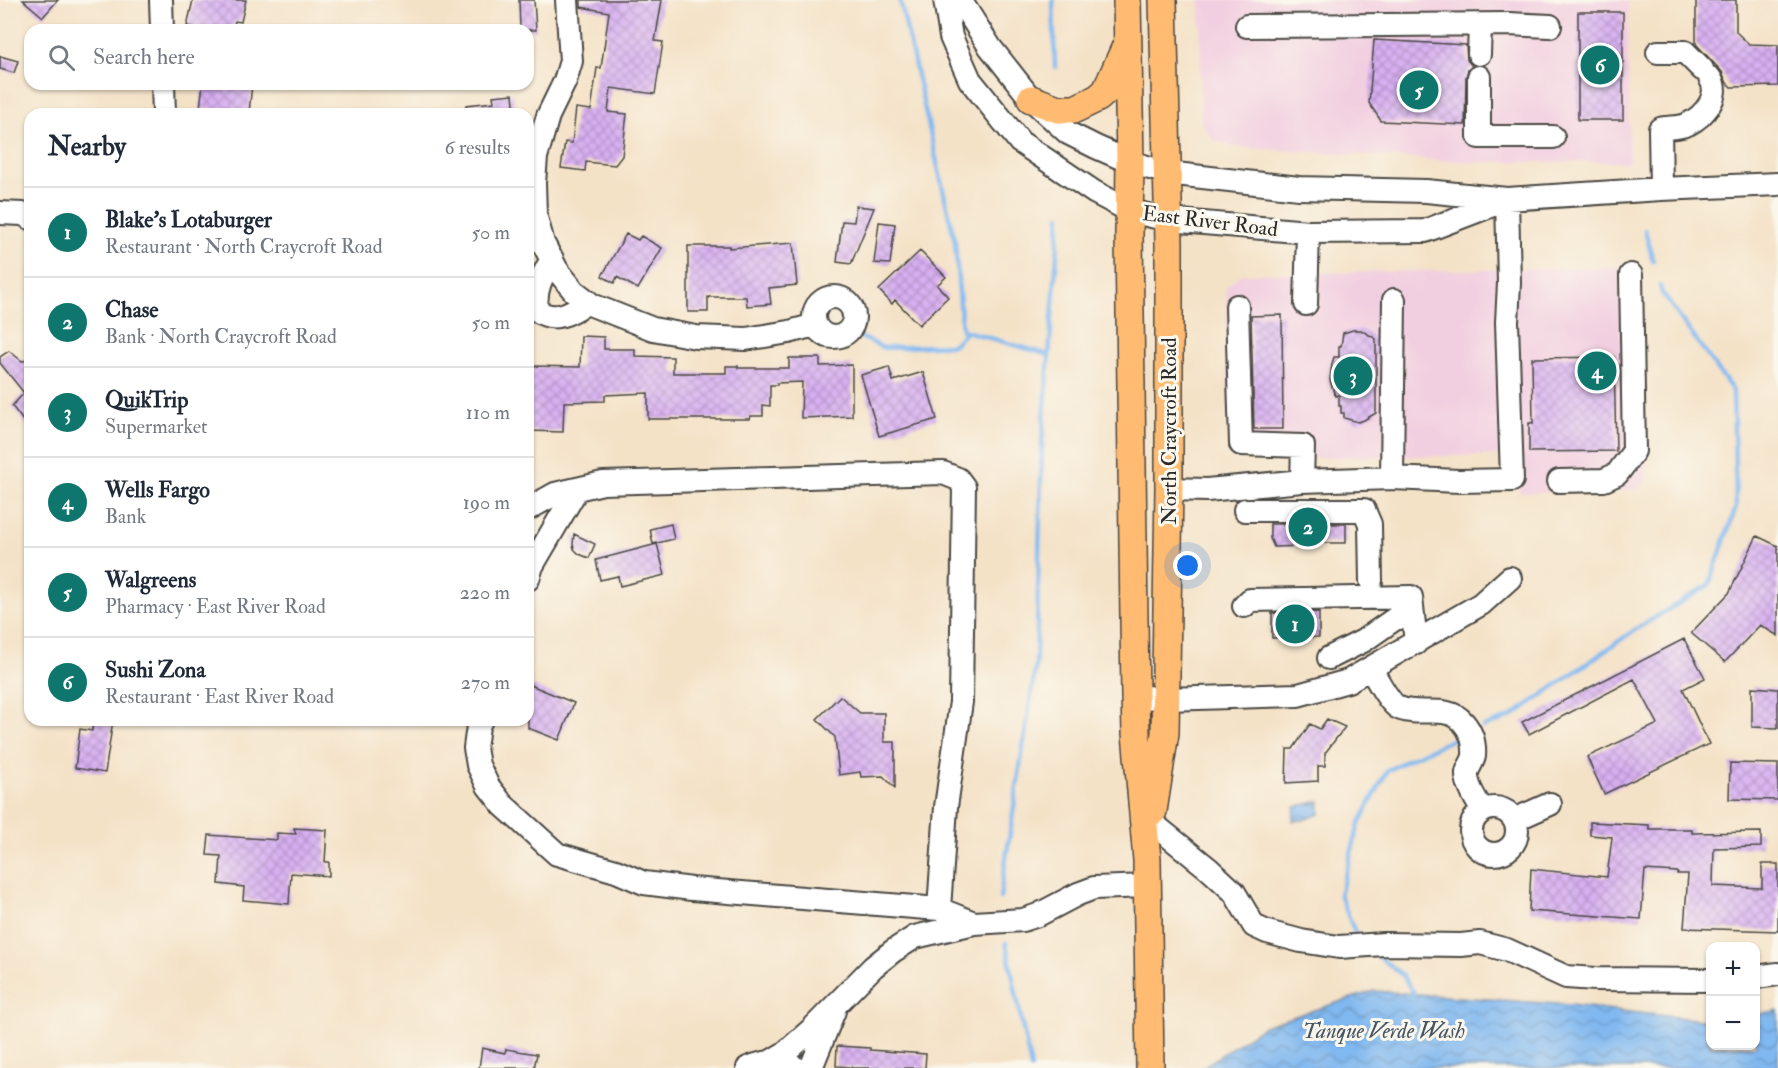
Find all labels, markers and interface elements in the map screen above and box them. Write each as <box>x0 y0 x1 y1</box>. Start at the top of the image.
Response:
search box <box>24 24 534 90</box>
icon: search <box>45 41 78 74</box>
pin: 6 <box>1580 42 1620 88</box>
text: Search here <box>93 43 195 71</box>
pin: 5 <box>1400 68 1438 112</box>
text: Nearby <box>48 131 126 163</box>
text: 6 results <box>444 135 510 160</box>
street label: East River Road <box>1141 200 1280 243</box>
text: Blake's Lotaburger <box>105 206 272 234</box>
text: 1 <box>64 220 71 245</box>
text: 50 m <box>471 220 510 245</box>
text: Restaurant · North Craycroft Road <box>105 234 382 259</box>
text: Chase <box>105 296 158 324</box>
text: 2 <box>62 310 73 335</box>
text: 50 m <box>471 310 510 335</box>
text: Bank · North Craycroft Road <box>105 324 337 349</box>
street label: North Craycroft Road <box>1156 337 1183 525</box>
pin: 4 <box>1578 348 1616 394</box>
pin: 3 <box>1334 354 1372 398</box>
text: QuikTrip <box>105 386 188 414</box>
text: 3 <box>64 400 71 425</box>
text: 110 m <box>466 400 510 425</box>
text: Supermarket <box>105 414 208 439</box>
text: Wells Fargo <box>105 476 210 504</box>
text: 4 <box>62 490 73 515</box>
text: 190 m <box>463 490 510 515</box>
text: Bank <box>105 504 146 529</box>
pin: 2 <box>1288 504 1328 550</box>
your location <box>1173 551 1202 580</box>
text: Walgreens <box>105 566 196 594</box>
text: 5 <box>63 580 72 605</box>
text: 220 m <box>460 580 510 605</box>
text: Pharmacy · East River Road <box>105 594 326 619</box>
pin: 1 <box>1276 602 1314 646</box>
text: Sushi Zona <box>105 656 206 684</box>
text: 6 <box>62 670 73 695</box>
text: 270 m <box>461 670 510 695</box>
text: Restaurant · East River Road <box>105 684 334 709</box>
map controls <box>1706 942 1760 1050</box>
button: + <box>1706 942 1760 996</box>
button: − <box>1706 996 1760 1050</box>
water label: Tanque Verde Wash <box>1303 1017 1465 1045</box>

